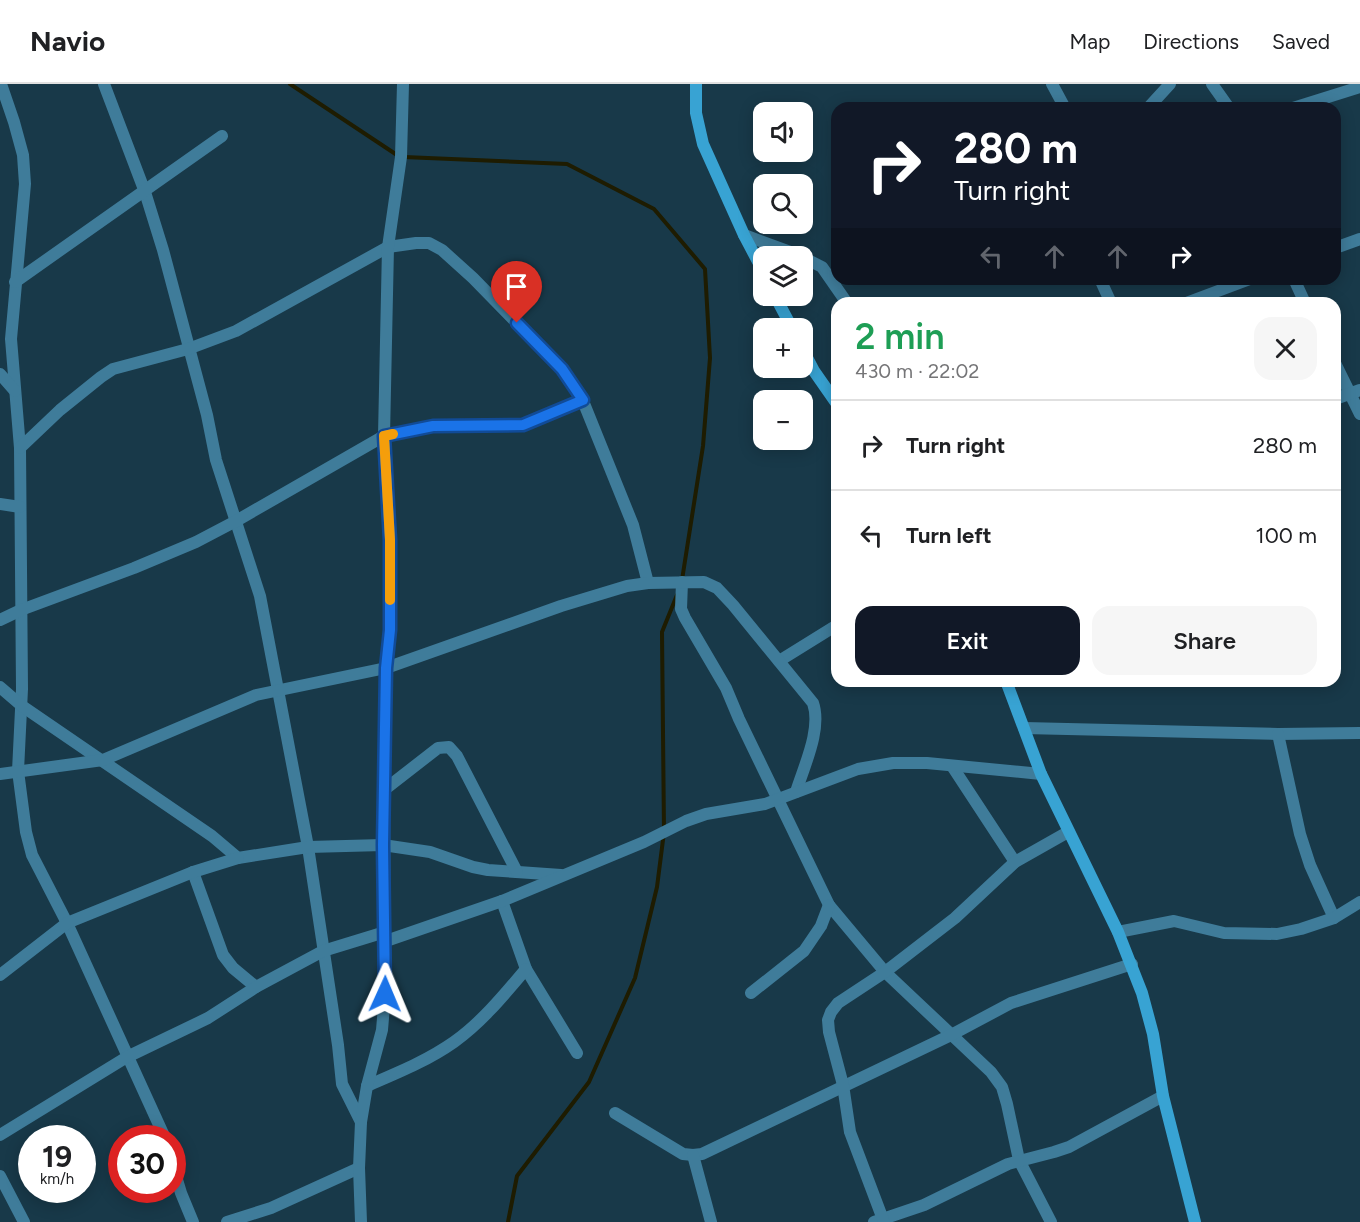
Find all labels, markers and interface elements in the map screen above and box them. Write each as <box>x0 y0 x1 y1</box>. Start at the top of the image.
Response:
text: Navio <box>30 24 105 58</box>
text: Map <box>1069 29 1110 54</box>
text: Directions <box>1143 29 1239 54</box>
text: Saved <box>1272 29 1330 54</box>
map controls <box>753 102 813 450</box>
button: sound <box>753 102 813 162</box>
text: 280 m <box>954 123 1078 174</box>
icon: right <box>855 126 933 204</box>
button: search <box>753 174 813 234</box>
text: Turn right <box>954 174 1070 207</box>
icon: left <box>975 240 1008 273</box>
icon: ahead <box>1038 240 1071 273</box>
icon: ahead <box>1101 240 1134 273</box>
icon: right <box>1164 240 1197 273</box>
button: layers <box>753 246 813 306</box>
pin <box>491 261 542 323</box>
icon: arrive <box>500 270 533 303</box>
text: 2 min <box>855 315 945 358</box>
button: close <box>1254 317 1317 380</box>
button: + <box>753 318 813 378</box>
text: 430 m · 22:02 <box>855 359 979 383</box>
button: − <box>753 390 813 450</box>
icon: right <box>855 429 888 462</box>
text: Turn right <box>906 432 1005 459</box>
text: 280 m <box>1253 432 1317 459</box>
icon: left <box>855 519 888 552</box>
text: Turn left <box>906 522 992 549</box>
text: 100 m <box>1256 522 1317 549</box>
button: Exit <box>855 606 1080 675</box>
button: Share <box>1092 606 1317 675</box>
position arrow <box>353 962 417 1026</box>
speed limit sign: 30 <box>108 1125 186 1203</box>
text: 19 <box>42 1138 72 1175</box>
text: km/h <box>40 1170 74 1188</box>

